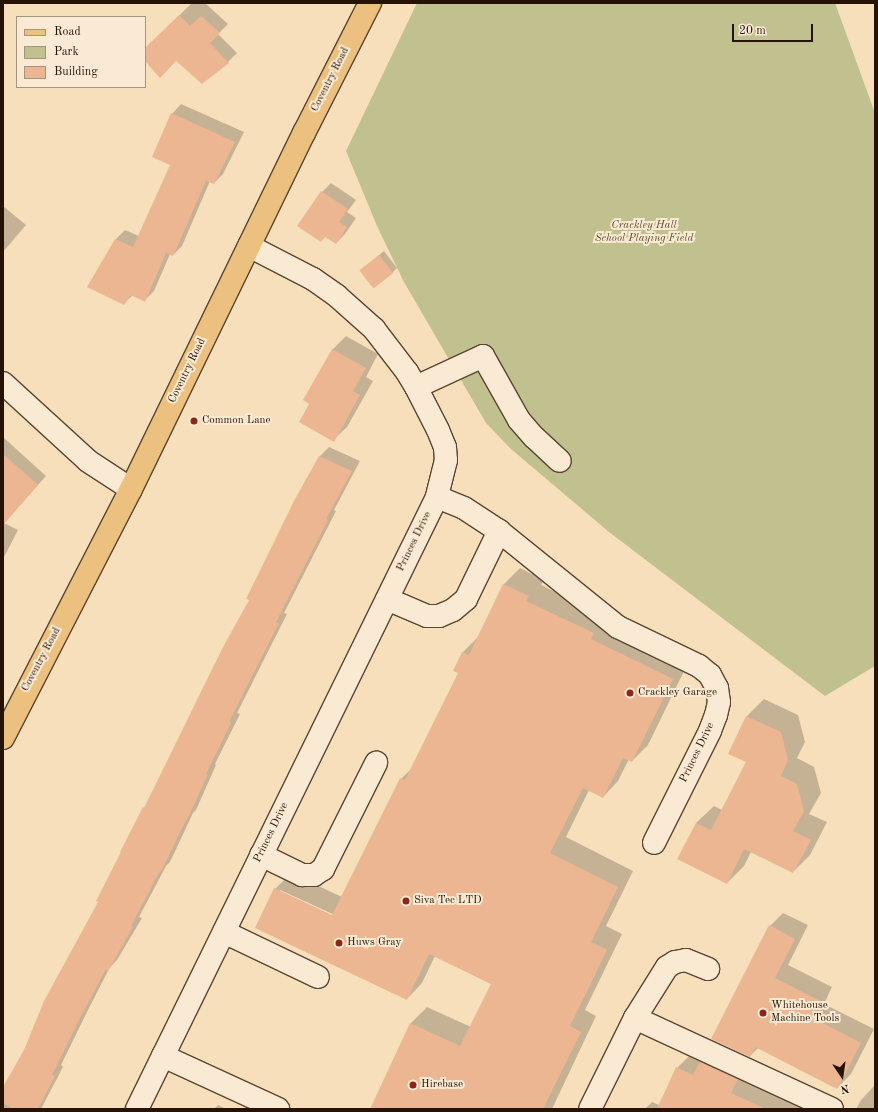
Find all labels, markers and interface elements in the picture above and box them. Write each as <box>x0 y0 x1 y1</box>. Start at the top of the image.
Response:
legend <box>16 16 146 88</box>
scale bar <box>734 16 815 42</box>
text: 20 m <box>739 25 766 37</box>
text: Road <box>54 26 81 38</box>
text: Park <box>54 46 79 58</box>
street label: Coventry Road <box>309 46 353 114</box>
text: Building <box>54 66 98 78</box>
park label: Crackley Hall School Playing Field <box>595 220 693 246</box>
street label: Coventry Road <box>167 336 209 406</box>
place label: Common Lane <box>202 414 271 428</box>
marker: Common Lane <box>189 416 199 426</box>
street label: Princes Drive <box>395 510 435 574</box>
street label: Coventry Road <box>20 626 64 694</box>
place label: Crackley Garage <box>638 686 717 700</box>
marker: Crackley Garage <box>625 688 635 698</box>
street label: Princes Drive <box>678 721 718 785</box>
street label: Princes Drive <box>252 801 292 865</box>
place label: Siva Tec LTD <box>414 894 482 908</box>
marker: Siva Tec LTD <box>401 896 411 906</box>
place label: Huws Gray <box>347 936 401 950</box>
marker: Huws Gray <box>334 938 344 948</box>
place label: Whitehouse Machine Tools <box>771 1000 839 1026</box>
marker: Whitehouse Machine Tools <box>758 1008 768 1018</box>
north arrow <box>822 1056 862 1096</box>
place label: Hirebase <box>421 1078 463 1092</box>
marker: Hirebase <box>408 1080 418 1090</box>
text: N <box>839 1082 850 1094</box>

